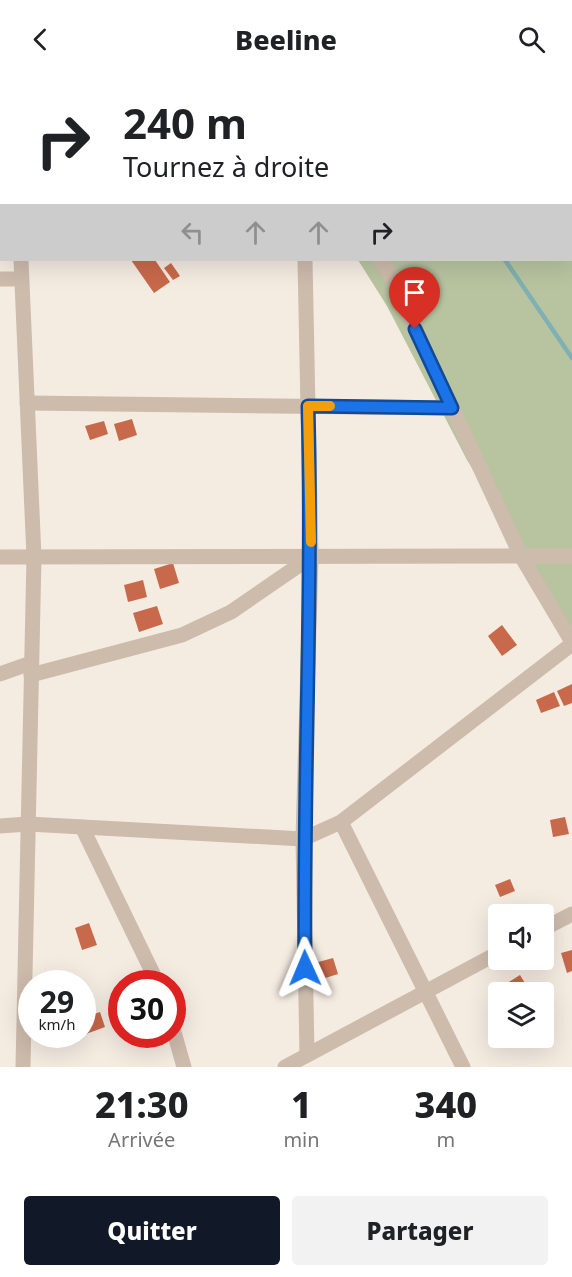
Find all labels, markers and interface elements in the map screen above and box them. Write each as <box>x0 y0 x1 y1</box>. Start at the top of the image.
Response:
text: Beeline <box>235 21 337 58</box>
icon: back <box>24 23 57 56</box>
icon: search <box>515 23 548 56</box>
text: 240 m <box>123 94 247 151</box>
icon: right <box>24 102 102 180</box>
text: Tournez à droite <box>123 148 329 185</box>
icon: left <box>176 216 209 249</box>
icon: ahead <box>239 216 272 249</box>
icon: ahead <box>302 216 335 249</box>
icon: right <box>365 216 398 249</box>
pin <box>389 267 440 329</box>
icon: arrive <box>398 276 431 309</box>
map controls <box>488 904 554 1048</box>
button: sound <box>488 904 554 970</box>
position arrow <box>273 936 337 1000</box>
speed limit sign: 30 <box>108 970 186 1048</box>
text: 29 <box>40 981 74 1022</box>
button: layers <box>488 982 554 1048</box>
text: km/h <box>39 1014 75 1034</box>
text: 21:30 <box>95 1080 188 1129</box>
text: 1 <box>291 1080 312 1129</box>
text: 340 <box>415 1080 477 1129</box>
text: Arrivée <box>108 1126 175 1153</box>
text: min <box>283 1126 320 1153</box>
text: m <box>436 1126 455 1153</box>
button: Quitter <box>24 1196 280 1265</box>
button: Partager <box>292 1196 548 1265</box>

